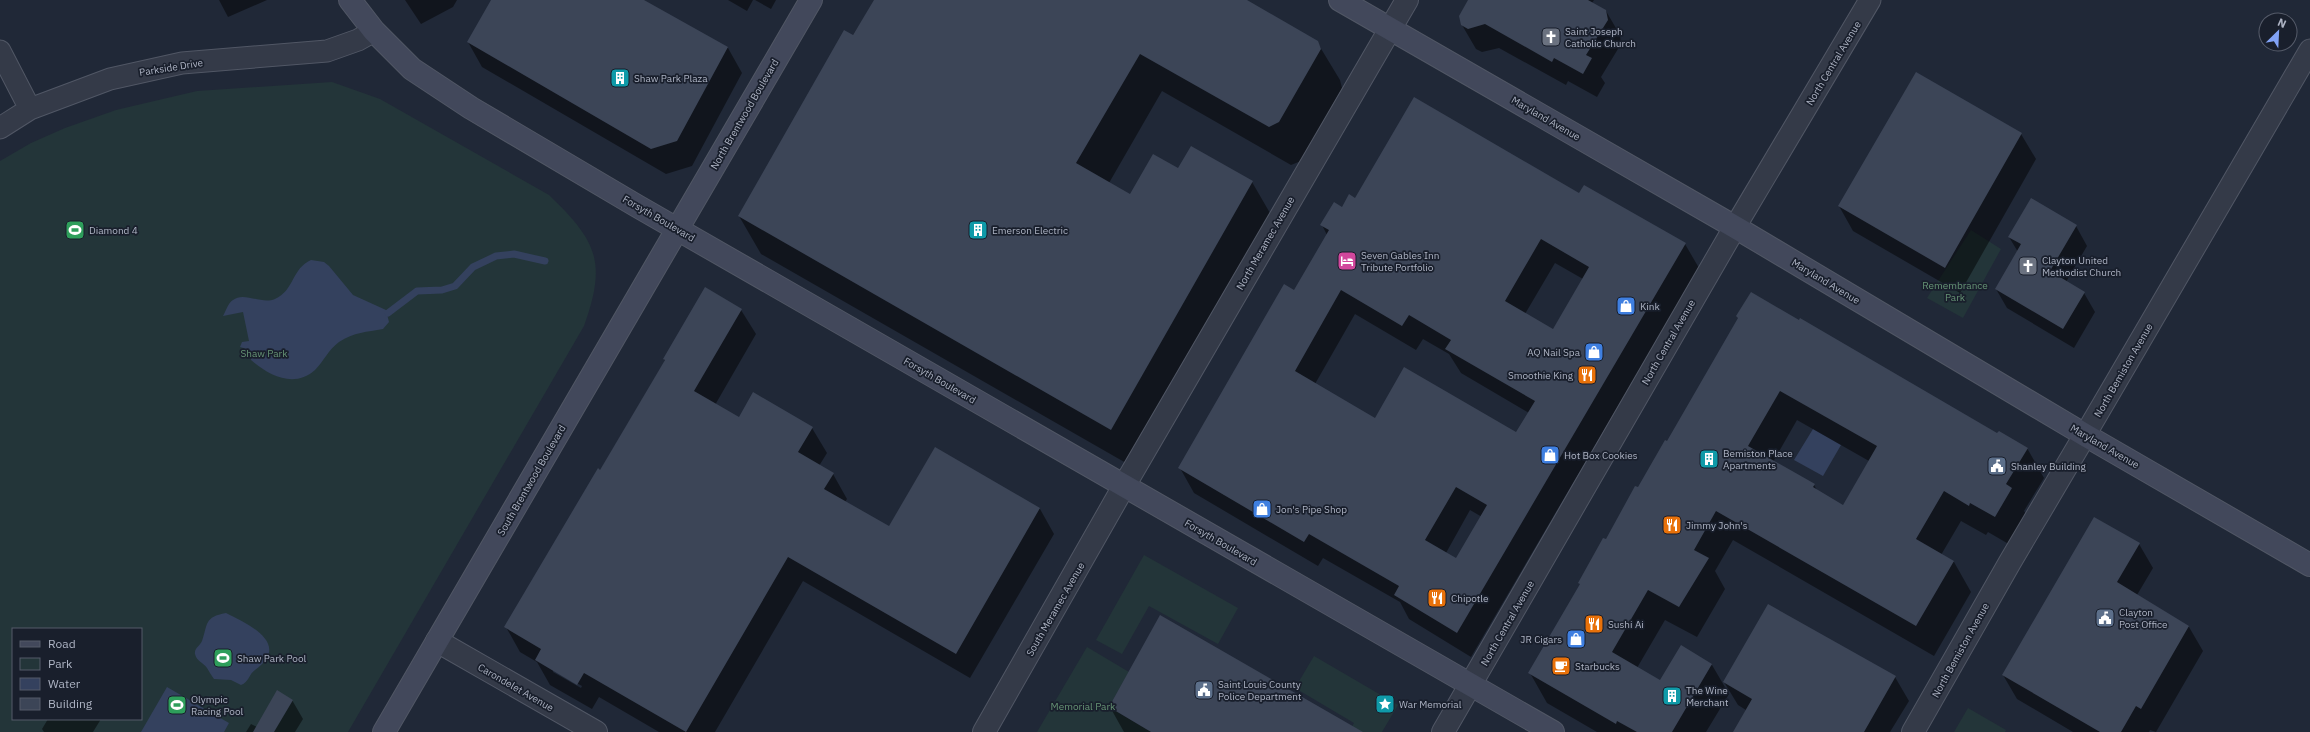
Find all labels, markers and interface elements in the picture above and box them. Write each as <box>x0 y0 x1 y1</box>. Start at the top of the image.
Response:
north arrow <box>2258 12 2298 52</box>
text: N <box>2276 15 2289 31</box>
street label: North Central Avenue <box>1803 18 1864 108</box>
place label: Saint Joseph Catholic Church <box>1565 25 1636 50</box>
church icon: Saint Joseph Catholic Church <box>1540 26 1562 48</box>
street label: Parkside Drive <box>138 56 204 79</box>
street label: North Brentwood Boulevard <box>707 57 781 172</box>
building icon: Shaw Park Plaza <box>609 67 631 89</box>
place label: Shaw Park Plaza <box>634 72 708 85</box>
street label: Maryland Avenue <box>1509 93 1583 144</box>
street label: Forsyth Boulevard <box>620 192 697 244</box>
street label: North Meramec Avenue <box>1233 194 1298 292</box>
sports icon: Diamond 4 <box>64 219 86 241</box>
building icon: Emerson Electric <box>967 219 989 241</box>
place label: Diamond 4 <box>89 224 138 237</box>
place label: Emerson Electric <box>992 224 1068 237</box>
place label: Seven Gables Inn Tribute Portfolio <box>1361 249 1439 274</box>
hotel icon: Seven Gables Inn Tribute Portfolio <box>1336 250 1358 272</box>
place label: Clayton United Methodist Church <box>2042 254 2121 279</box>
church icon: Clayton United Methodist Church <box>2017 255 2039 277</box>
street label: Maryland Avenue <box>1789 256 1863 307</box>
park label: Remembrance Park <box>1922 279 1988 304</box>
shop icon: Kink <box>1615 295 1637 317</box>
street label: North Central Avenue <box>1639 297 1698 387</box>
place label: Kink <box>1640 300 1661 313</box>
street label: North Bemiston Avenue <box>2091 320 2156 420</box>
shop icon: AQ Nail Spa <box>1583 341 1605 363</box>
place label: AQ Nail Spa <box>1527 346 1581 359</box>
park label: Shaw Park <box>240 347 288 360</box>
street label: Forsyth Boulevard <box>901 354 978 406</box>
restaurant icon: Smoothie King <box>1576 364 1598 386</box>
place label: Smoothie King <box>1508 369 1574 382</box>
street label: Maryland Avenue <box>2068 421 2142 472</box>
street label: South Brentwood Boulevard <box>494 422 569 538</box>
shop icon: Hot Box Cookies <box>1539 444 1561 466</box>
place label: Bemiston Place Apartments <box>1723 447 1793 472</box>
building icon: Bemiston Place Apartments <box>1698 448 1720 470</box>
place label: Hot Box Cookies <box>1564 449 1638 462</box>
public building icon: Shanley Building <box>1986 455 2008 477</box>
place label: Shanley Building <box>2011 460 2086 473</box>
shop icon: Jon's Pipe Shop <box>1251 498 1273 520</box>
place label: Jon's Pipe Shop <box>1276 503 1347 516</box>
restaurant icon: Jimmy John's <box>1661 514 1683 536</box>
street label: Forsyth Boulevard <box>1182 516 1259 568</box>
place label: Jimmy John's <box>1686 519 1748 532</box>
street label: South Meramec Avenue <box>1023 560 1088 659</box>
street label: North Central Avenue <box>1478 578 1537 668</box>
restaurant icon: Chipotle <box>1426 587 1448 609</box>
place label: Chipotle <box>1451 592 1489 605</box>
street label: North Bemiston Avenue <box>1929 600 1992 700</box>
place label: Clayton Post Office <box>2119 606 2168 631</box>
public building icon: Clayton Post Office <box>2094 607 2116 629</box>
restaurant icon: Sushi Ai <box>1583 613 1605 635</box>
place label: Sushi Ai <box>1608 618 1644 631</box>
legend <box>12 628 142 720</box>
shop icon: JR Cigars <box>1565 628 1587 650</box>
place label: JR Cigars <box>1520 633 1562 646</box>
text: Road <box>48 636 76 651</box>
sports icon: Shaw Park Pool <box>212 647 234 669</box>
place label: Shaw Park Pool <box>237 652 306 665</box>
cafe icon: Starbucks <box>1550 655 1572 677</box>
text: Park <box>48 656 73 671</box>
street label: Carondelet Avenue <box>476 660 556 715</box>
place label: Starbucks <box>1575 660 1620 673</box>
text: Water <box>48 676 81 691</box>
place label: Saint Louis County Police Department <box>1218 678 1302 703</box>
public building icon: Saint Louis County Police Department <box>1193 679 1215 701</box>
place label: The Wine Merchant <box>1686 684 1729 709</box>
building icon: The Wine Merchant <box>1661 685 1683 707</box>
place label: Olympic Racing Pool <box>191 693 244 718</box>
place icon: War Memorial <box>1374 693 1396 715</box>
sports icon: Olympic Racing Pool <box>166 694 188 716</box>
text: Building <box>48 696 93 711</box>
place label: War Memorial <box>1399 698 1462 711</box>
park label: Memorial Park <box>1051 700 1116 713</box>

